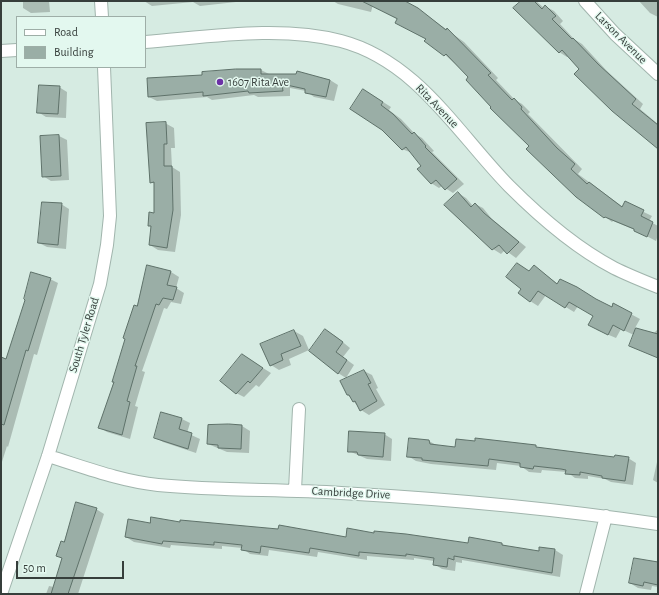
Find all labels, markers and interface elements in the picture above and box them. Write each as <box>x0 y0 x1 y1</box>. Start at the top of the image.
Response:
street label: Larson Avenue <box>592 9 650 67</box>
legend <box>16 16 146 68</box>
text: Road <box>54 26 78 38</box>
text: Building <box>54 46 94 58</box>
place label: 1607 Rita Ave <box>228 75 289 89</box>
marker: 1607 Rita Ave <box>215 77 225 87</box>
street label: Rita Avenue <box>412 81 462 131</box>
street label: South Tyler Road <box>66 296 102 374</box>
street label: Cambridge Drive <box>311 484 391 502</box>
scale bar <box>18 553 126 579</box>
text: 50 m <box>23 562 46 574</box>

